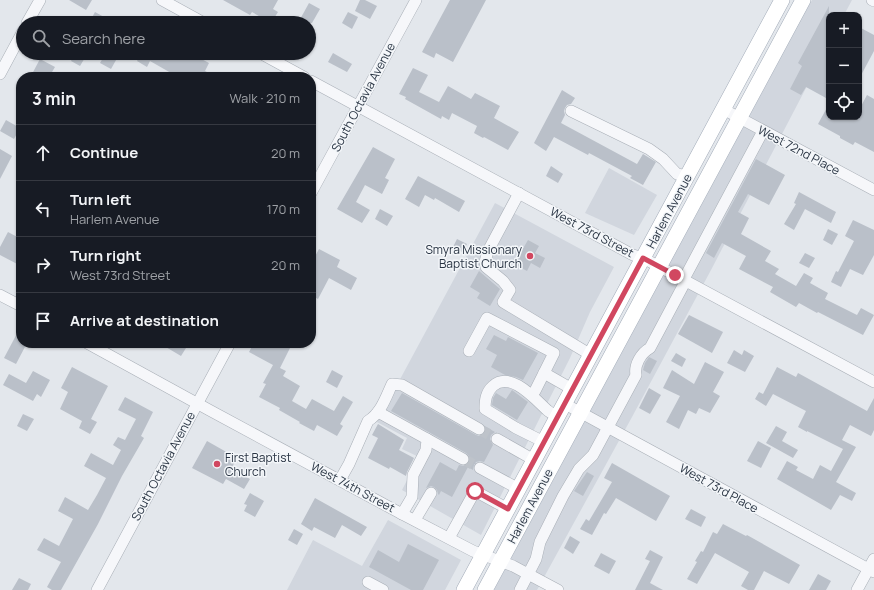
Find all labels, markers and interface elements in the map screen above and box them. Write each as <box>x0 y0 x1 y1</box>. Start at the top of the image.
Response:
map controls <box>826 12 862 120</box>
button: + <box>826 12 862 48</box>
search box <box>16 16 316 60</box>
icon: search <box>30 27 52 49</box>
text: Search here <box>62 28 145 49</box>
street label: South Octavia Avenue <box>327 39 399 155</box>
button: − <box>826 48 862 84</box>
button: locate <box>826 84 862 120</box>
text: 3 min <box>32 87 76 110</box>
text: Walk · 210 m <box>230 89 300 107</box>
street label: West 72nd Place <box>755 121 843 179</box>
icon: ahead <box>32 142 54 164</box>
text: Continue <box>70 142 138 163</box>
text: 20 m <box>271 144 300 162</box>
street label: Harlem Avenue <box>642 171 696 251</box>
text: Turn left <box>70 189 132 210</box>
icon: left <box>32 198 54 220</box>
text: 170 m <box>267 200 300 218</box>
street label: West 73rd Street <box>547 203 637 261</box>
text: Harlem Avenue <box>70 210 159 228</box>
place label: Smyra Missionary Baptist Church <box>425 241 523 272</box>
text: Turn right <box>70 245 141 266</box>
marker: Smyra Missionary Baptist Church <box>525 251 535 261</box>
icon: right <box>32 254 54 276</box>
text: 20 m <box>271 256 300 274</box>
text: West 73rd Street <box>70 266 170 284</box>
route end <box>666 266 684 284</box>
icon: arrive <box>32 310 54 332</box>
text: Arrive at destination <box>70 310 219 331</box>
street label: South Octavia Avenue <box>127 408 199 524</box>
place label: First Baptist Church <box>225 449 291 480</box>
street label: West 74th Street <box>308 458 398 516</box>
marker: First Baptist Church <box>212 459 222 469</box>
street label: West 73rd Place <box>677 459 761 517</box>
street label: Harlem Avenue <box>503 466 557 546</box>
route start <box>466 482 484 500</box>

